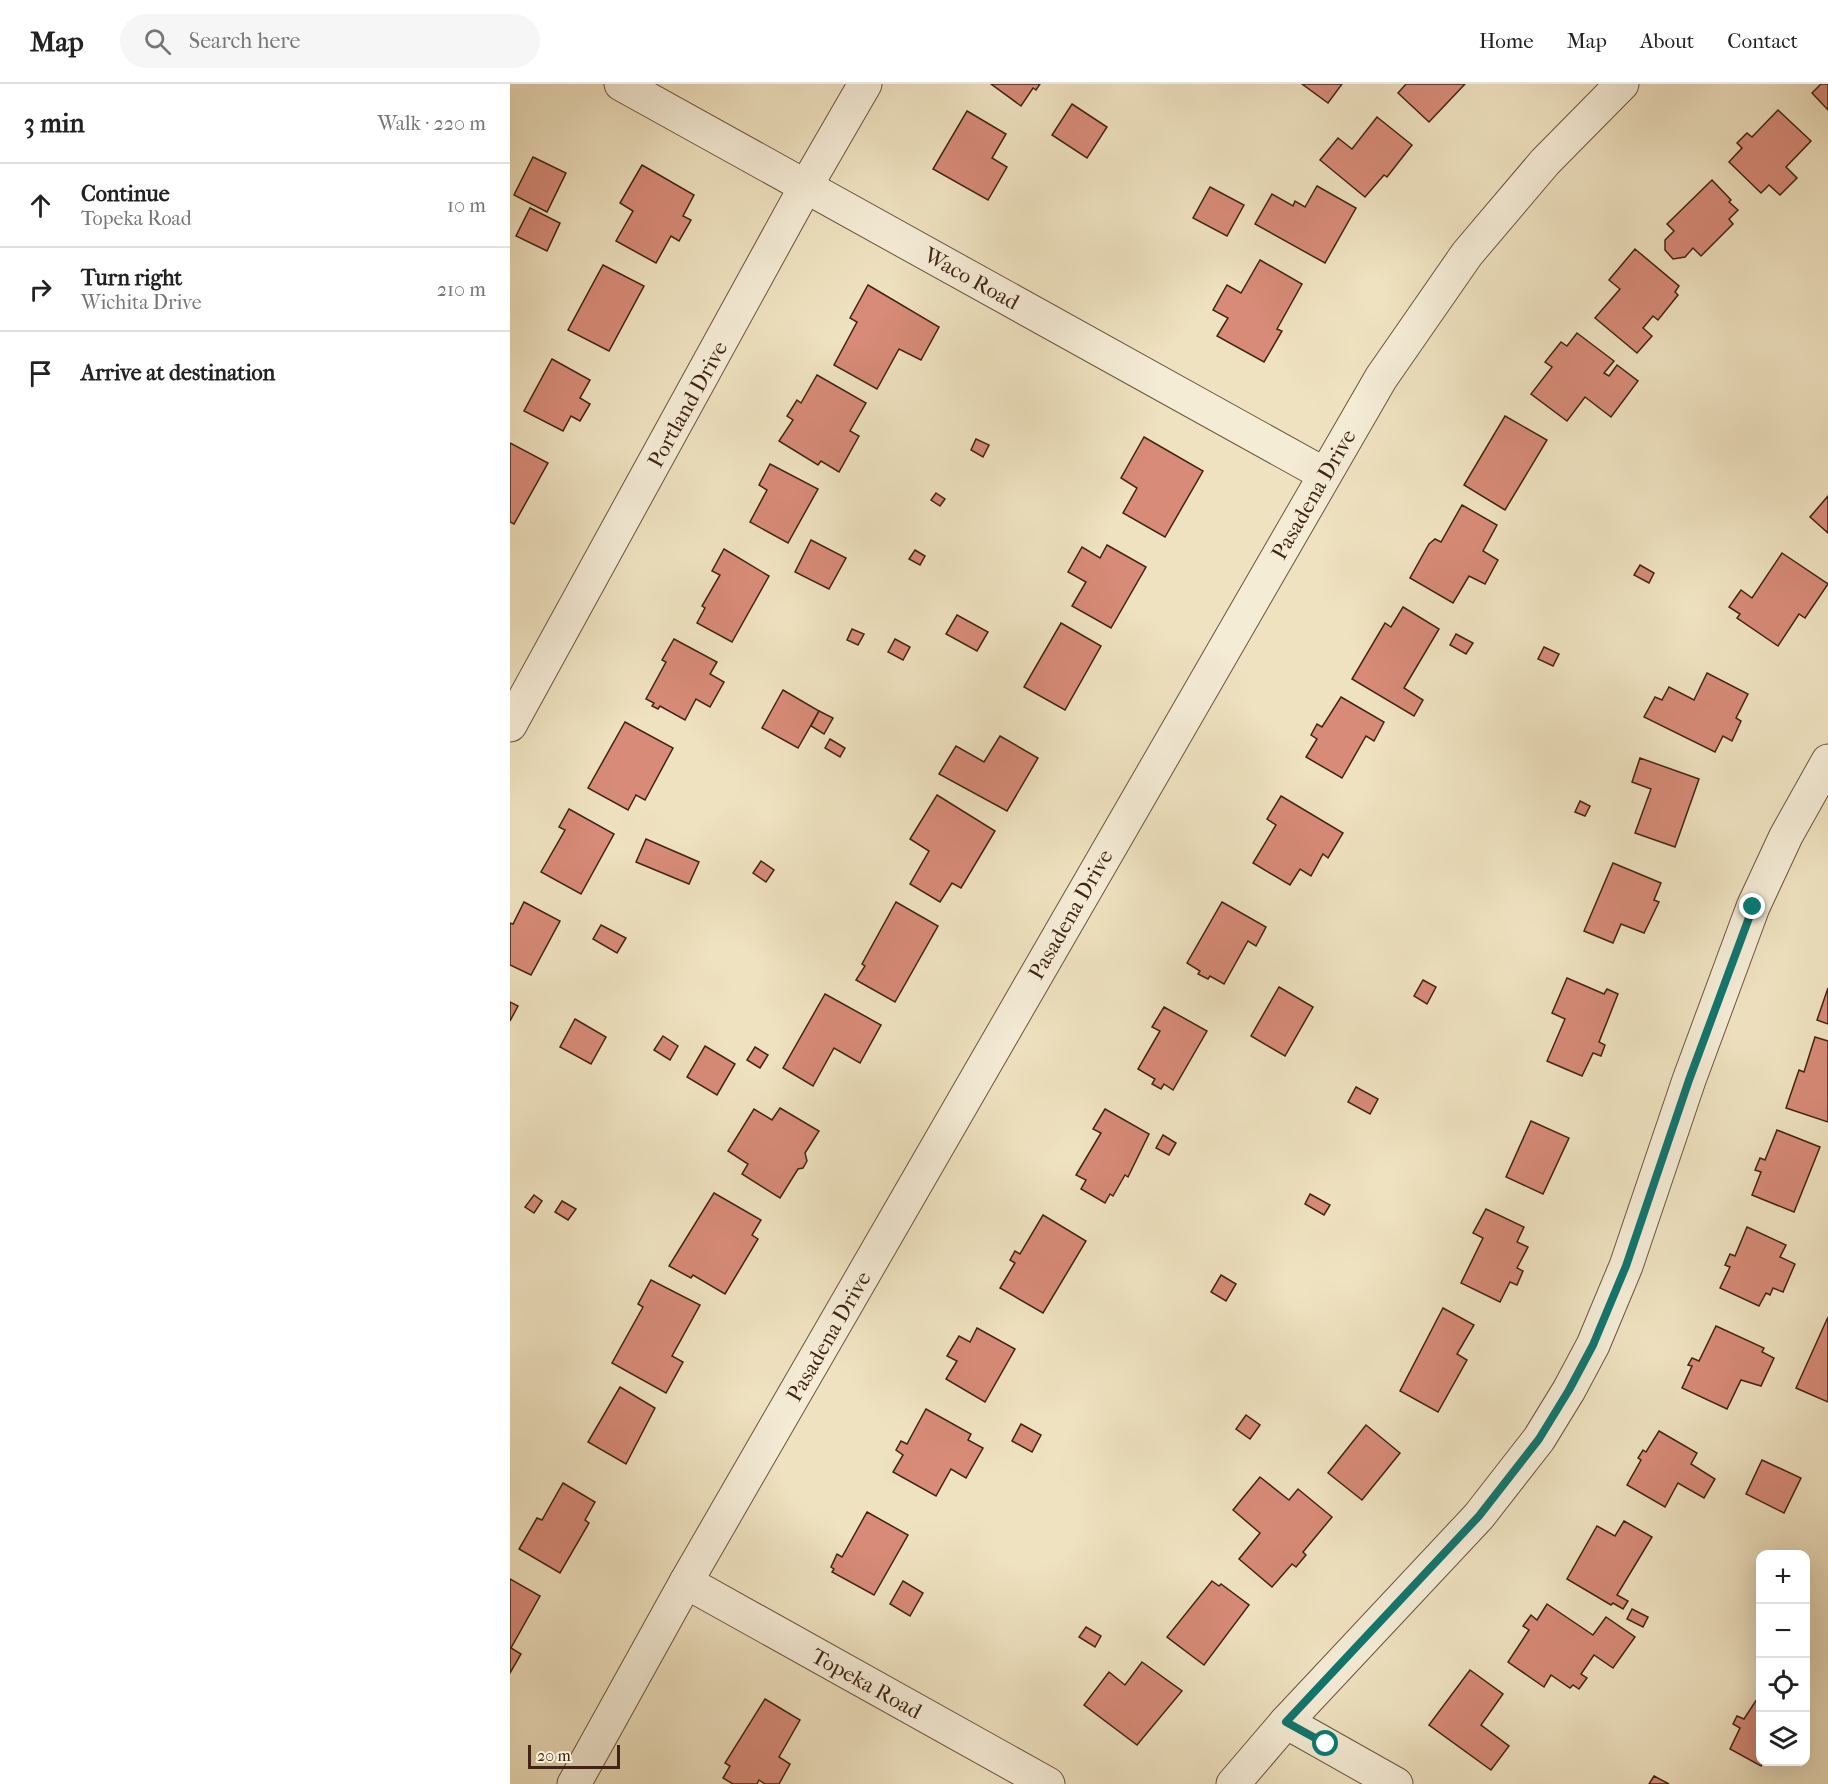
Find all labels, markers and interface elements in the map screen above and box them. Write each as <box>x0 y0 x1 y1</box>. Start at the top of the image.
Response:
search box <box>120 14 540 68</box>
text: Map <box>30 25 84 58</box>
icon: search <box>141 25 174 58</box>
text: Search here <box>189 28 300 54</box>
text: Home <box>1479 29 1534 53</box>
text: Map <box>1567 29 1607 53</box>
text: About <box>1640 29 1694 53</box>
text: Contact <box>1727 29 1798 53</box>
text: 3 min <box>24 108 85 139</box>
text: Walk · 220 m <box>378 112 486 135</box>
text: Continue <box>81 181 170 207</box>
icon: ahead <box>24 189 57 222</box>
text: 10 m <box>447 194 486 217</box>
text: Topeka Road <box>81 207 192 230</box>
street label: Waco Road <box>919 242 1025 316</box>
text: Turn right <box>81 265 182 291</box>
icon: right <box>24 273 57 306</box>
text: 210 m <box>437 278 486 301</box>
text: Wichita Drive <box>81 291 202 314</box>
street label: Portland Drive <box>642 337 733 472</box>
icon: arrive <box>24 357 57 390</box>
text: Arrive at destination <box>81 360 275 386</box>
street label: Pasadena Drive <box>1266 425 1362 564</box>
street label: Pasadena Drive <box>1023 845 1119 984</box>
route end <box>1739 893 1765 919</box>
street label: Pasadena Drive <box>781 1267 877 1406</box>
map controls <box>1756 1550 1810 1766</box>
button: + <box>1756 1550 1810 1604</box>
button: − <box>1756 1604 1810 1658</box>
street label: Topeka Road <box>807 1643 927 1725</box>
button: locate <box>1756 1658 1810 1712</box>
button: layers <box>1756 1712 1810 1766</box>
route start <box>1312 1730 1338 1756</box>
scale bar <box>528 1742 620 1770</box>
text: 20 m <box>537 1746 571 1765</box>

